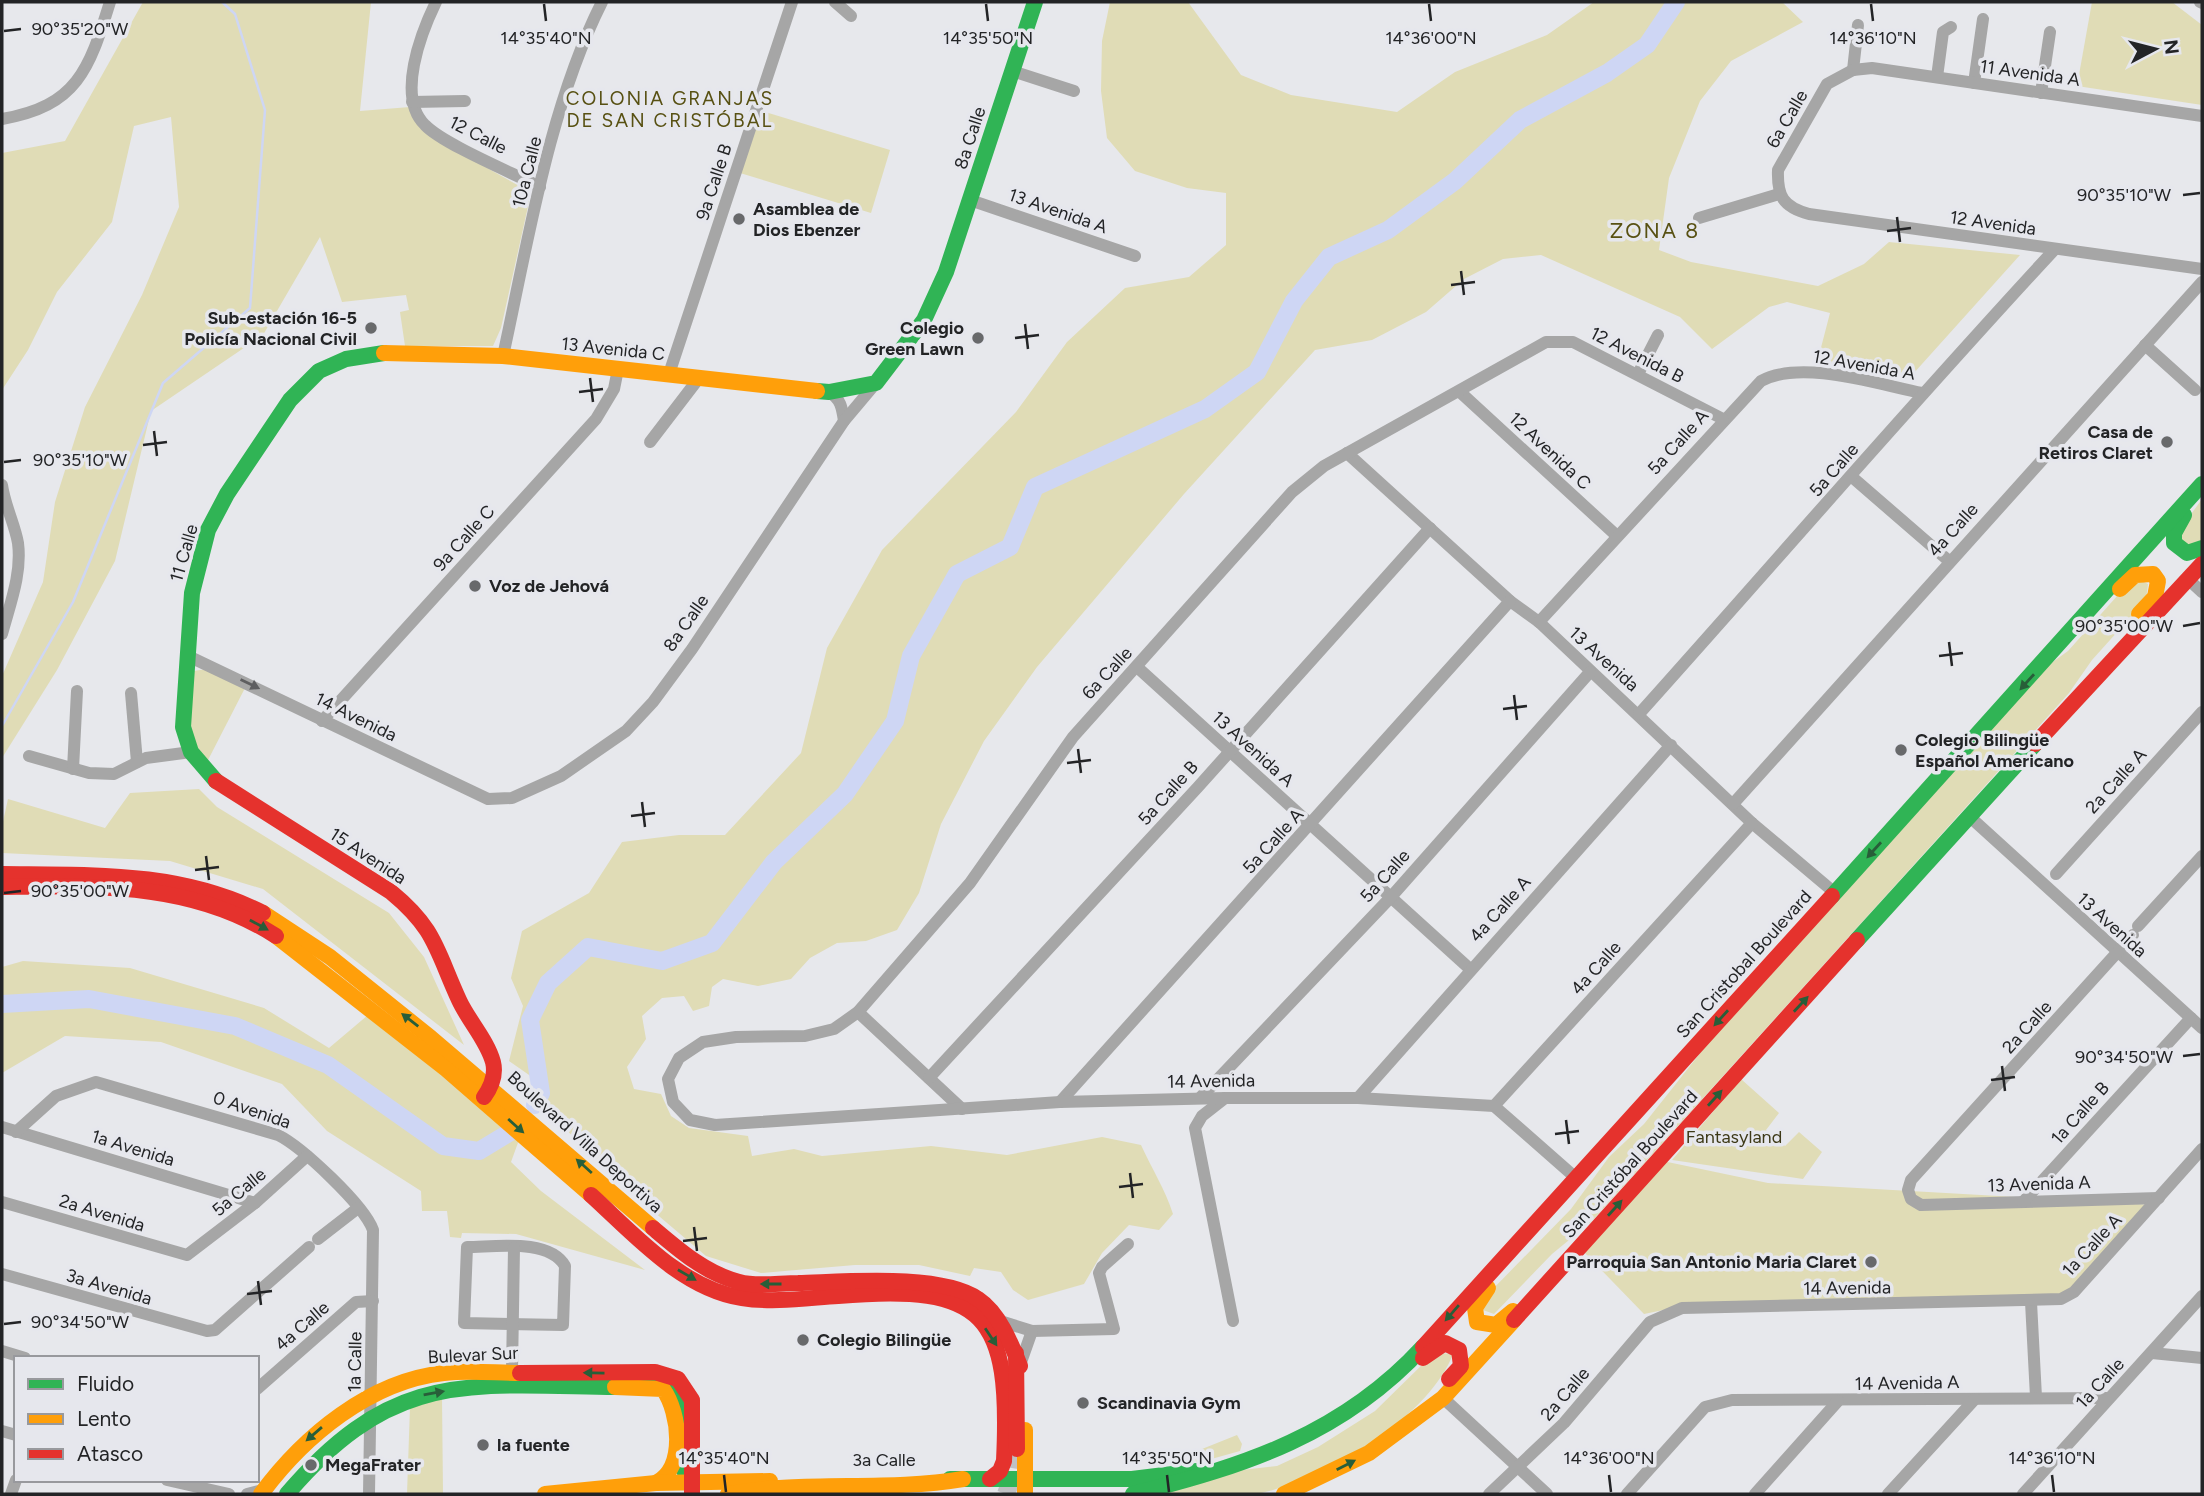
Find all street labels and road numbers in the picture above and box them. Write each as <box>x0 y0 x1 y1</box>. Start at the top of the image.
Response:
street label: 11 Avenida A <box>1979 55 2081 91</box>
street label: 6a Calle <box>1762 86 1813 152</box>
street label: 8a Calle <box>950 104 990 172</box>
street label: 12 Calle <box>445 111 511 159</box>
street label: 10a Calle <box>508 134 546 210</box>
street label: 9a Calle B <box>691 141 737 223</box>
street label: 13 Avenida A <box>1006 184 1110 238</box>
street label: 12 Avenida <box>1948 206 2038 240</box>
street label: 12 Avenida B <box>1586 322 1688 388</box>
street label: 13 Avenida C <box>560 333 666 365</box>
street label: 12 Avenida A <box>1811 345 1917 385</box>
street label: 5a Calle A <box>1643 405 1713 479</box>
street label: 12 Avenida C <box>1504 407 1596 495</box>
street label: 5a Calle <box>1805 439 1863 501</box>
street label: 4a Calle <box>1923 498 1983 561</box>
street label: 9a Calle C <box>429 500 499 576</box>
street label: 11 Calle <box>165 521 203 585</box>
street label: 8a Calle <box>658 590 714 656</box>
street label: 13 Avenida <box>1564 622 1644 696</box>
street label: 6a Calle <box>1077 642 1137 704</box>
street label: 14 Avenida <box>312 688 400 746</box>
street label: 13 Avenida A <box>1207 706 1299 792</box>
street label: 2a Calle A <box>2081 744 2151 818</box>
street label: 5a Calle B <box>1133 756 1203 830</box>
street label: 5a Calle A <box>1238 804 1308 878</box>
street label: 15 Avenida <box>325 823 411 889</box>
street label: 5a Calle <box>1355 845 1415 907</box>
street label: 4a Calle A <box>1465 871 1535 947</box>
street label: San Cristobal Boulevard <box>1672 885 1816 1043</box>
street label: 13 Avenida <box>2072 888 2152 962</box>
street label: 4a Calle <box>1566 936 1626 999</box>
street label: 2a Calle <box>1998 996 2057 1058</box>
street label: Boulevard Villa Deportiva <box>503 1066 667 1218</box>
street label: 14 Avenida <box>1167 1069 1255 1093</box>
street label: 1a Calle B <box>2046 1077 2114 1149</box>
street label: San Cristóbal Boulevard <box>1558 1085 1702 1243</box>
street label: 0 Avenida <box>210 1086 294 1134</box>
street label: 1a Avenida <box>89 1125 177 1171</box>
street label: 5a Calle <box>207 1163 271 1221</box>
street label: 13 Avenida A <box>1987 1171 2091 1197</box>
street label: 2a Avenida <box>56 1190 148 1236</box>
street label: 1a Calle A <box>2057 1209 2127 1281</box>
street label: 3a Avenida <box>64 1264 154 1310</box>
street label: 14 Avenida <box>1803 1276 1891 1300</box>
street label: 4a Calle <box>270 1296 334 1356</box>
street label: 1a Calle <box>343 1331 367 1393</box>
street label: Bulevar Sur <box>427 1342 519 1368</box>
street label: 1a Calle <box>2071 1353 2129 1413</box>
street label: 2a Calle <box>1536 1363 1594 1425</box>
street label: 14 Avenida A <box>1855 1371 1959 1395</box>
street label: 3a Calle <box>852 1449 916 1471</box>

